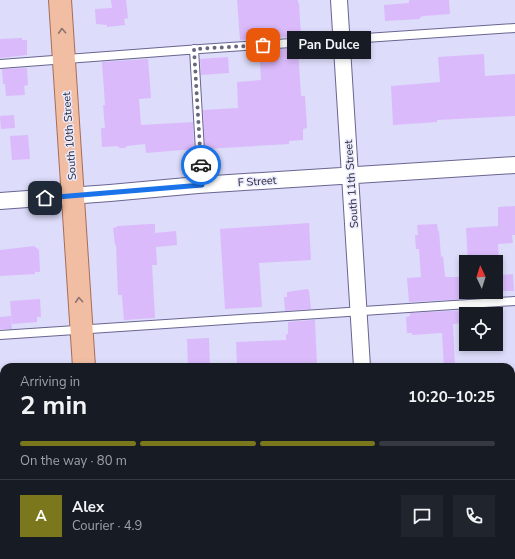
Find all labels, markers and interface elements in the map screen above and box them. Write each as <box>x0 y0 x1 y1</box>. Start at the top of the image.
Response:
one-way arrow <box>57 28 66 34</box>
pin <box>246 28 280 62</box>
callout: Pan Dulce <box>287 31 371 59</box>
icon: bag <box>252 34 274 56</box>
text: Pan Dulce <box>299 36 359 54</box>
street label: South 10th Street <box>59 91 80 180</box>
street label: South 11th Street <box>341 139 362 228</box>
courier <box>181 145 221 185</box>
icon: car <box>190 154 212 176</box>
street label: F Street <box>237 173 277 190</box>
pin <box>28 181 62 215</box>
icon: home <box>34 187 56 209</box>
north arrow <box>459 255 503 299</box>
map controls <box>459 255 503 351</box>
one-way arrow <box>75 297 84 303</box>
button: locate <box>459 307 503 351</box>
text: Arriving in <box>20 373 80 391</box>
text: 10:20–10:25 <box>408 387 495 407</box>
text: 2 min <box>20 388 87 423</box>
text: On the way · 80 m <box>20 452 127 470</box>
button: chat <box>401 495 443 537</box>
button: phone <box>453 495 495 537</box>
text: Alex <box>72 497 104 517</box>
text: A <box>35 506 47 526</box>
text: Courier · 4.9 <box>72 517 142 535</box>

